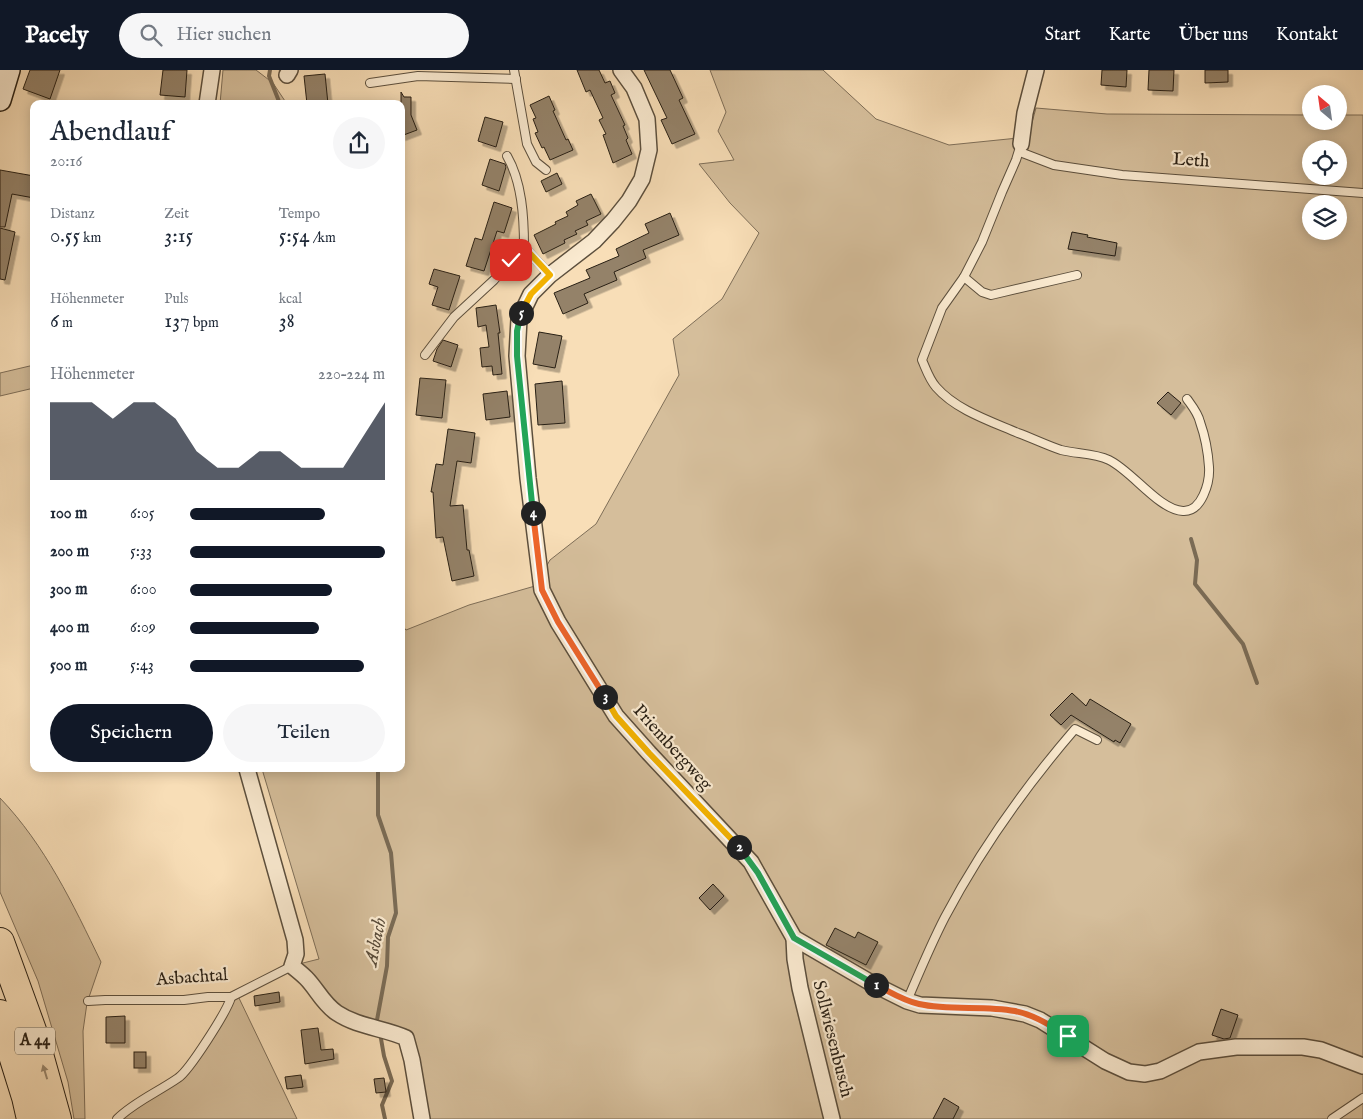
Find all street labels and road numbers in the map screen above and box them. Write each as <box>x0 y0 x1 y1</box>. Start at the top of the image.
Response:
street label: Leth <box>1172 148 1211 174</box>
street label: Priembergweg <box>627 700 717 796</box>
street label: Asbachtal <box>154 964 229 992</box>
street label: Sollwiesenbusch <box>806 978 858 1100</box>
road number: A 44 <box>15 1028 55 1054</box>

